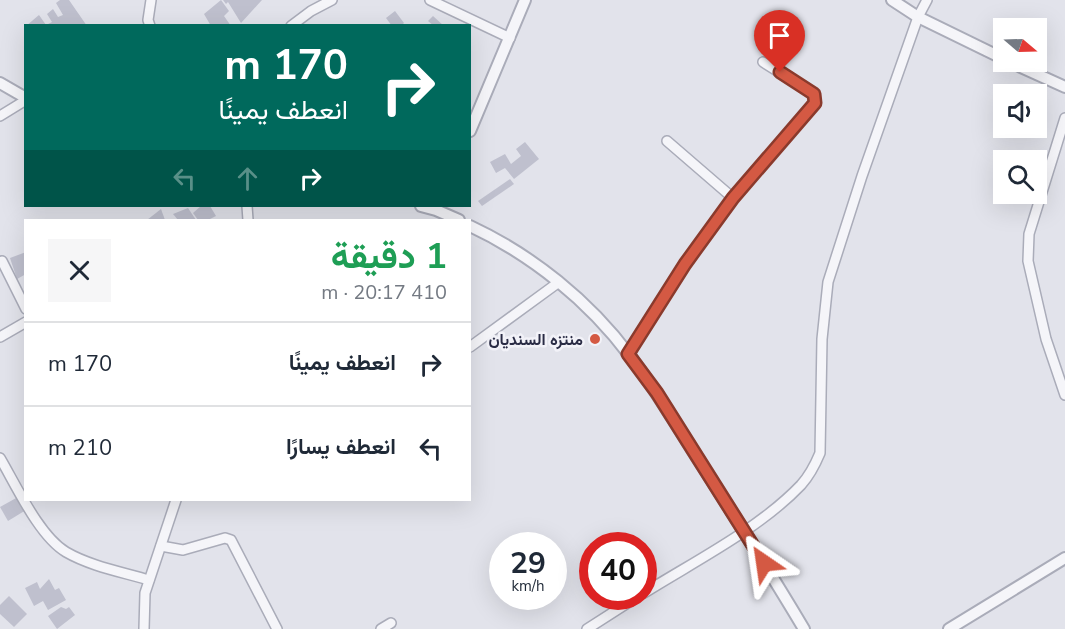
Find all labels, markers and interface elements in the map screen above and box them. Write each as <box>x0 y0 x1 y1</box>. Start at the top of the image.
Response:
pin <box>754 10 805 72</box>
north arrow <box>993 18 1047 72</box>
map controls <box>993 18 1047 204</box>
icon: arrive <box>763 19 796 52</box>
text: 170 m <box>224 37 348 94</box>
icon: right <box>369 48 447 126</box>
button: sound <box>993 84 1047 138</box>
text: انعطف يمينًا <box>218 92 348 129</box>
button: search <box>993 150 1047 204</box>
icon: left <box>168 162 201 195</box>
icon: ahead <box>231 162 264 195</box>
icon: right <box>294 162 327 195</box>
text: 1 دقيقة <box>331 232 447 281</box>
button: close <box>48 239 111 302</box>
text: 410 m · 20:17 <box>321 279 447 306</box>
place label: منتزه السنديان <box>488 329 583 351</box>
marker: منتزه السنديان <box>588 332 602 346</box>
text: انعطف يمينًا <box>289 348 396 378</box>
icon: right <box>414 348 447 381</box>
text: 170 m <box>48 349 112 379</box>
text: انعطف يسارًا <box>286 432 396 462</box>
icon: left <box>414 432 447 465</box>
text: 210 m <box>48 433 112 463</box>
position arrow <box>732 531 796 595</box>
speed limit sign: 40 <box>579 532 657 610</box>
text: 29 <box>510 543 546 584</box>
text: km/h <box>511 576 545 596</box>

